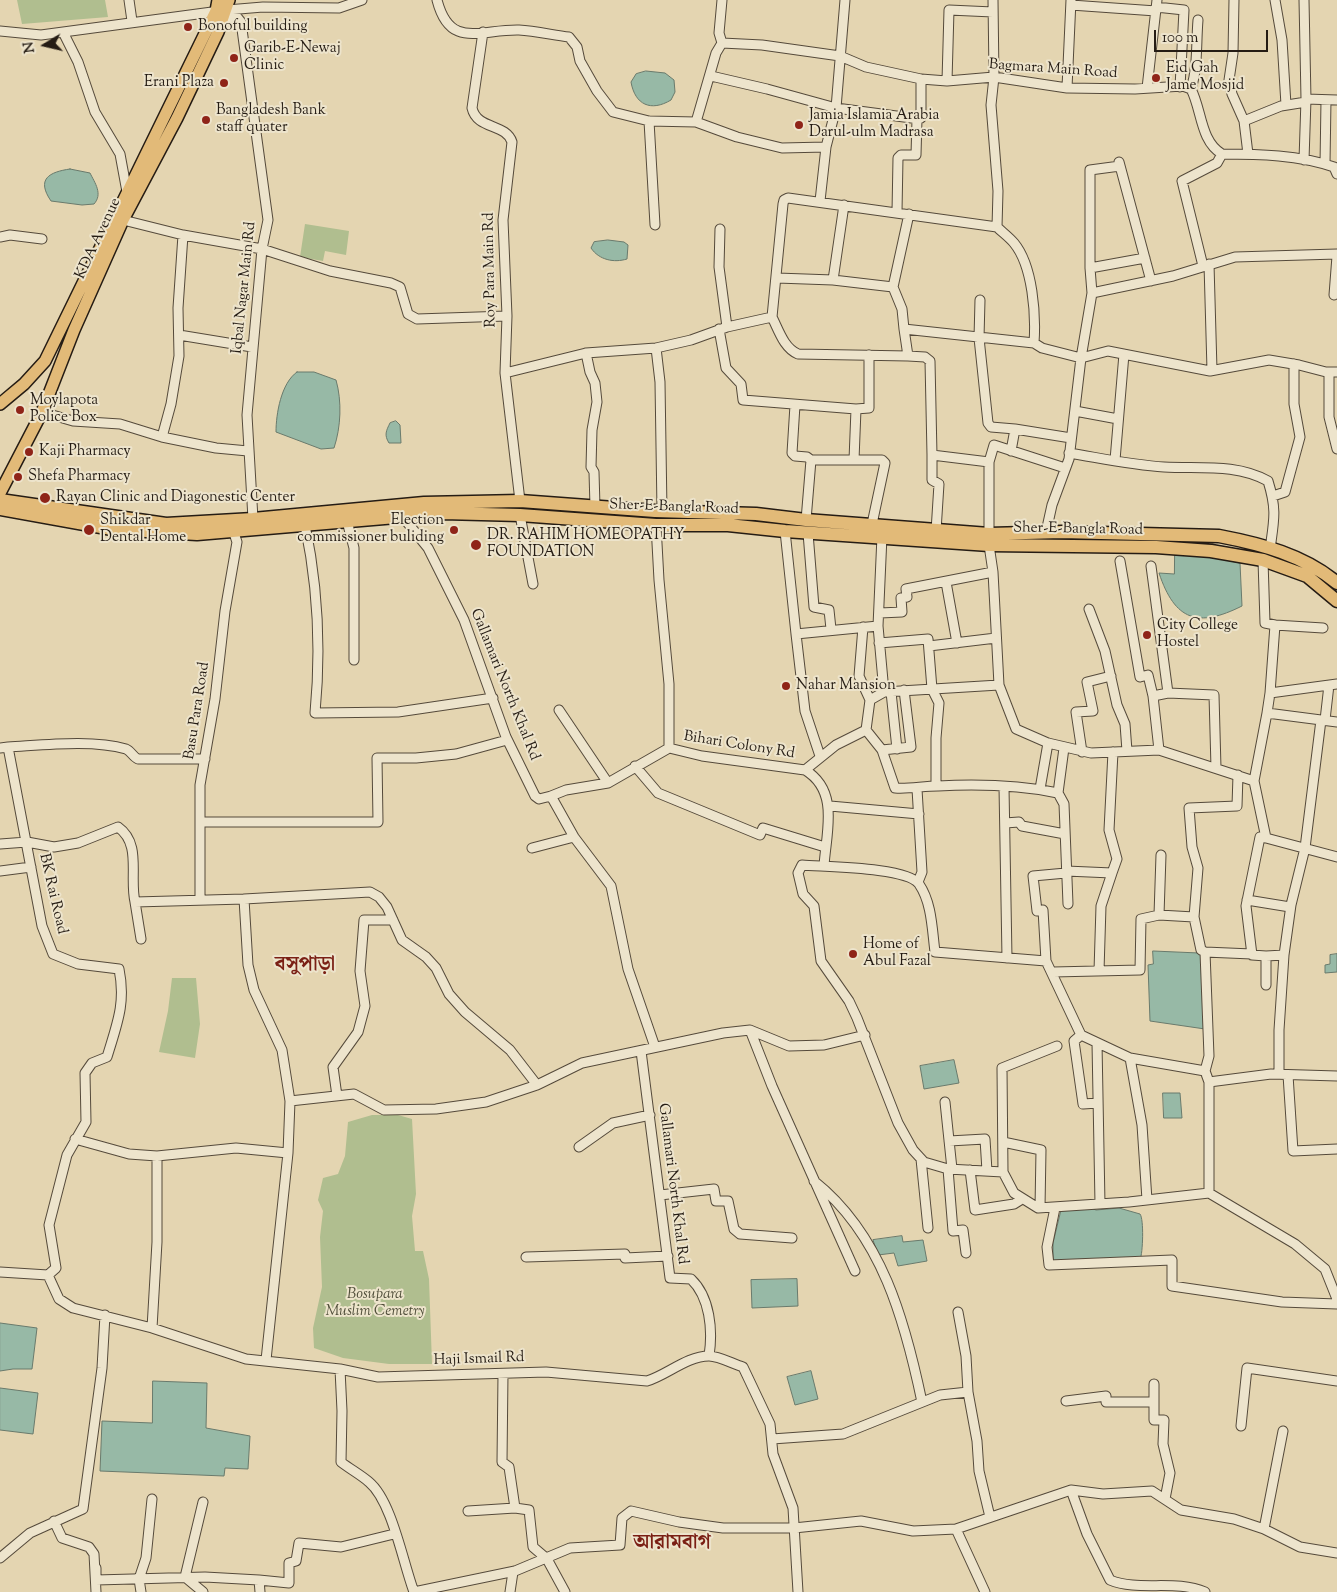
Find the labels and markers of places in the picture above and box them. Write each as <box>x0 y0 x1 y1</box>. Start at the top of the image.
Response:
place label: Bonoful building <box>198 18 308 36</box>
marker: Bonoful building <box>182 21 194 33</box>
place label: Garib-E-Newaj Clinic <box>244 40 341 75</box>
marker: Garib-E-Newaj Clinic <box>228 52 240 64</box>
place label: Eid Gah Jame Mosjid <box>1166 60 1244 95</box>
marker: Eid Gah Jame Mosjid <box>1150 72 1162 84</box>
place label: Erani Plaza <box>144 74 214 92</box>
marker: Erani Plaza <box>218 77 230 89</box>
place label: Bangladesh Bank staff quater <box>216 102 326 137</box>
place label: Jamia Islamia Arabia Darul-ulm Madrasa <box>809 107 939 142</box>
marker: Bangladesh Bank staff quater <box>200 114 212 126</box>
marker: Jamia Islamia Arabia Darul-ulm Madrasa <box>793 119 805 131</box>
place label: Moylapota Police Box <box>30 392 98 427</box>
marker: Moylapota Police Box <box>14 404 26 416</box>
place label: Kaji Pharmacy <box>39 443 131 461</box>
marker: Kaji Pharmacy <box>23 446 35 458</box>
place label: Shefa Pharmacy <box>28 468 130 486</box>
marker: Shefa Pharmacy <box>12 471 24 483</box>
place label: Rayan Clinic and Diagonestic Center <box>56 489 295 507</box>
marker: Rayan Clinic and Diagonestic Center <box>38 491 52 505</box>
place label: Shikdar Dental Home <box>100 512 186 547</box>
place label: Election commissioner buliding <box>297 512 444 547</box>
marker: Shikdar Dental Home <box>82 523 96 537</box>
marker: Election commissioner buliding <box>448 524 460 536</box>
place label: DR. RAHIM HOMEOPATHY FOUNDATION <box>487 527 684 562</box>
marker: DR. RAHIM HOMEOPATHY FOUNDATION <box>469 538 483 552</box>
place label: City College Hostel <box>1157 617 1238 652</box>
marker: City College Hostel <box>1141 629 1153 641</box>
place label: Nahar Mansion <box>796 677 896 695</box>
marker: Nahar Mansion <box>780 680 792 692</box>
place label: Home of Abul Fazal <box>863 936 931 971</box>
marker: Home of Abul Fazal <box>847 948 859 960</box>

